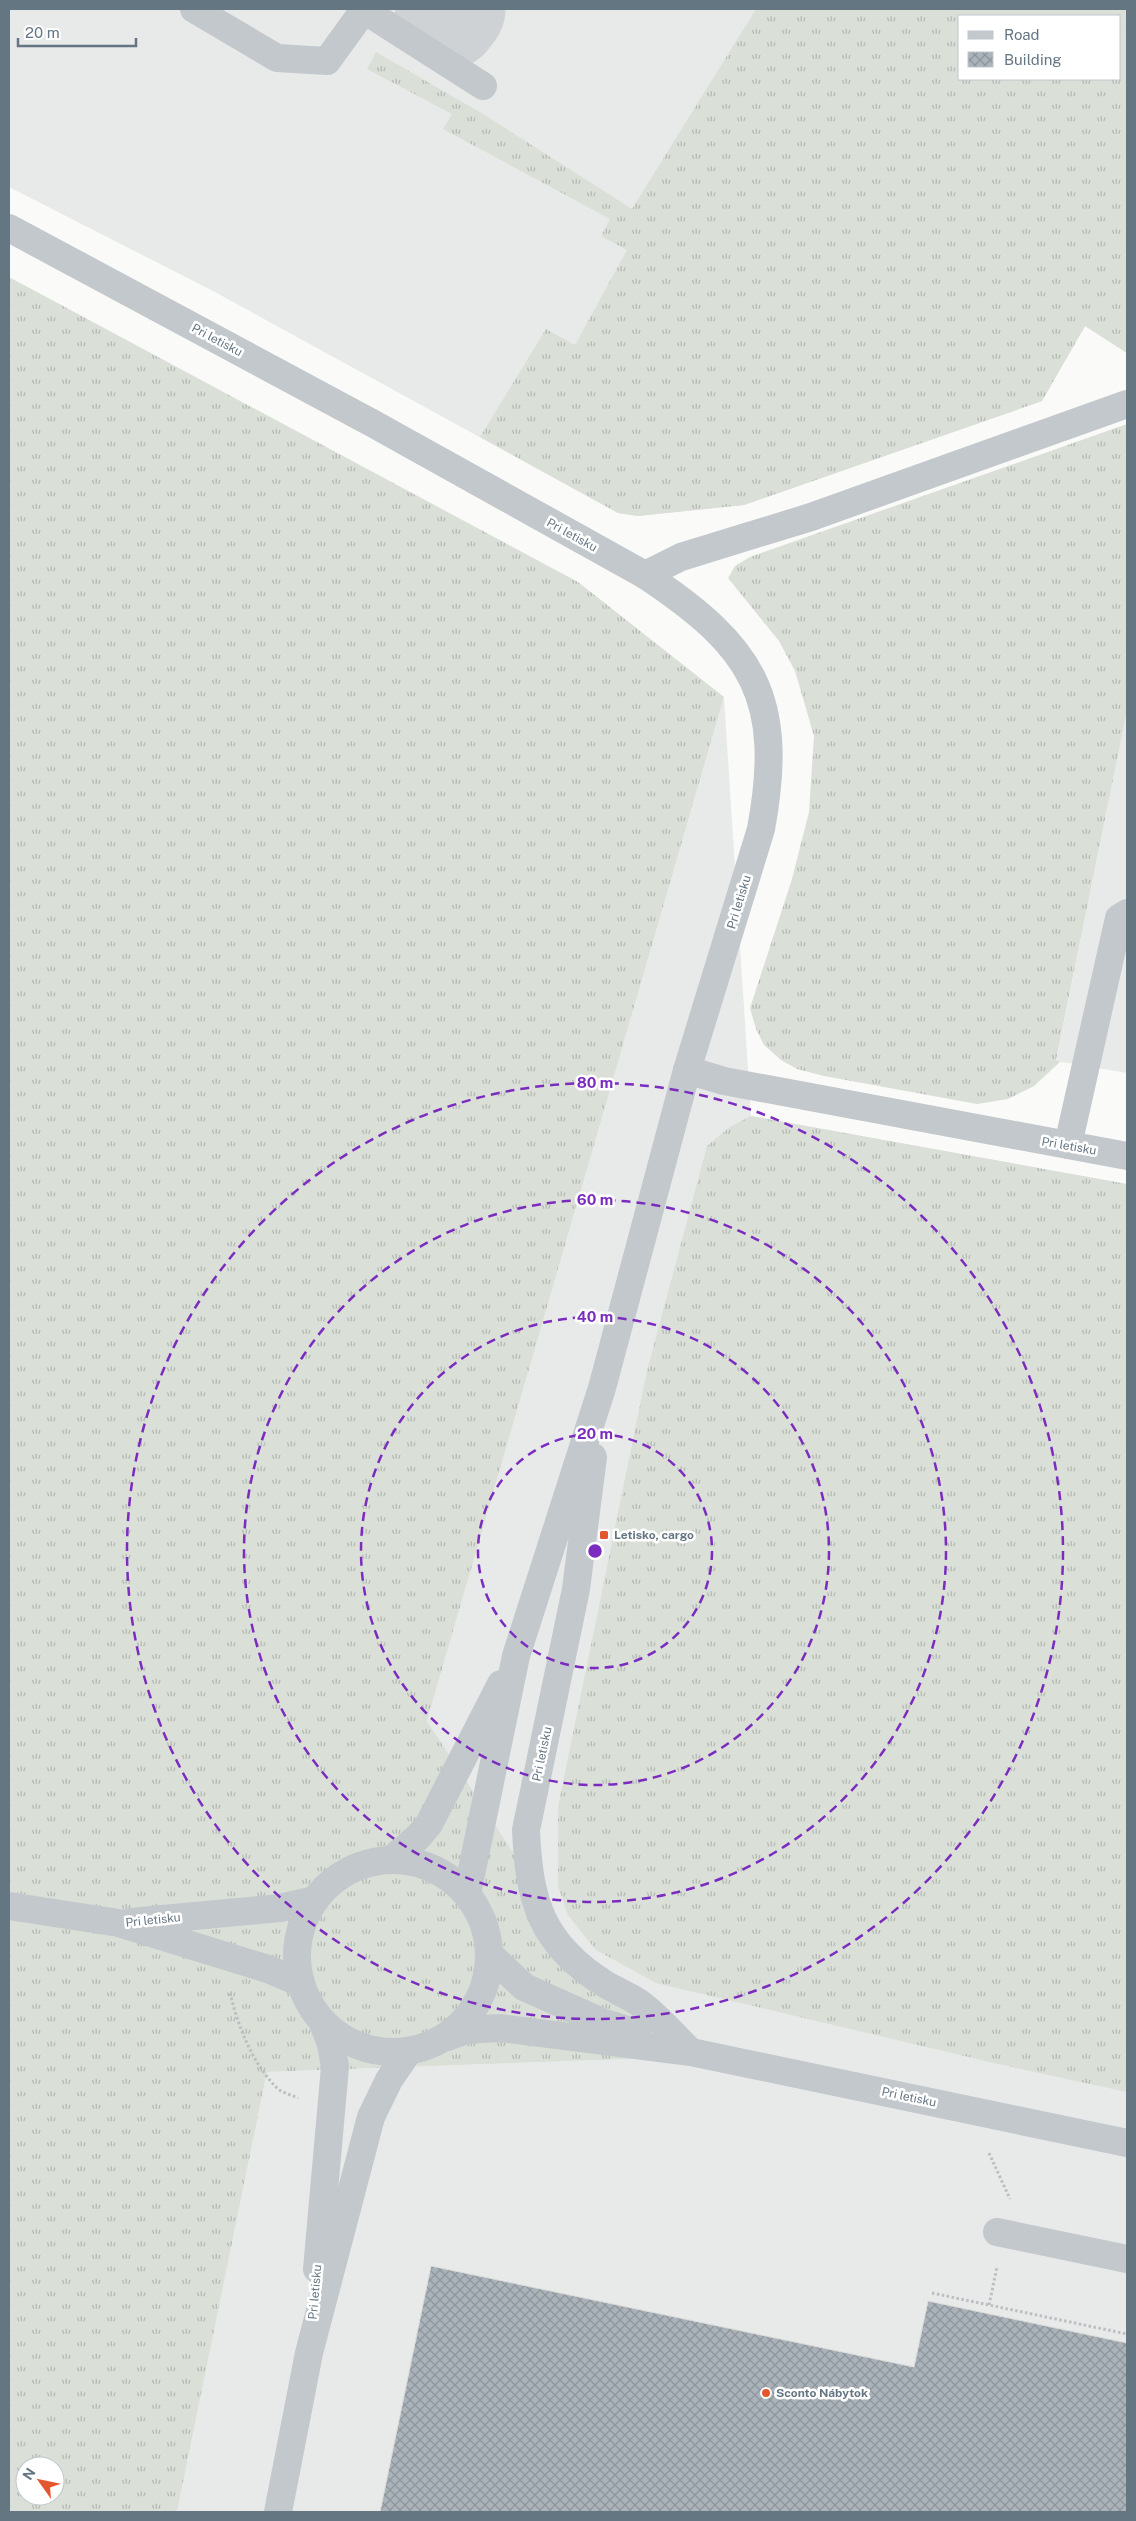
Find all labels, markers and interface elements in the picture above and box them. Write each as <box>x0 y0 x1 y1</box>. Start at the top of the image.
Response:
scale bar <box>18 15 135 47</box>
legend <box>958 15 1121 80</box>
text: 20 m <box>25 24 60 41</box>
text: Road <box>1004 26 1040 43</box>
text: Building <box>1004 51 1062 68</box>
street label: Pri letisku <box>189 321 245 359</box>
street label: Pri letisku <box>544 515 600 555</box>
street label: Pri letisku <box>724 873 754 931</box>
text: 80 m <box>577 1074 613 1091</box>
street label: Pri letisku <box>1041 1134 1097 1158</box>
text: 60 m <box>577 1191 613 1208</box>
text: 40 m <box>577 1308 613 1325</box>
text: 20 m <box>577 1425 613 1442</box>
place label: Letisko, cargo <box>614 1528 694 1542</box>
marker: Letisko, cargo <box>598 1529 610 1541</box>
centre of rings <box>586 1542 604 1560</box>
street label: Pri letisku <box>529 1725 555 1783</box>
street label: Pri letisku <box>125 1910 181 1930</box>
street label: Pri letisku <box>880 2084 938 2110</box>
street label: Pri letisku <box>306 2264 324 2320</box>
place label: Sconto Nábytok <box>776 2386 868 2400</box>
marker: Sconto Nábytok <box>760 2387 772 2399</box>
north arrow <box>15 2456 65 2506</box>
text: N <box>19 2465 39 2483</box>

